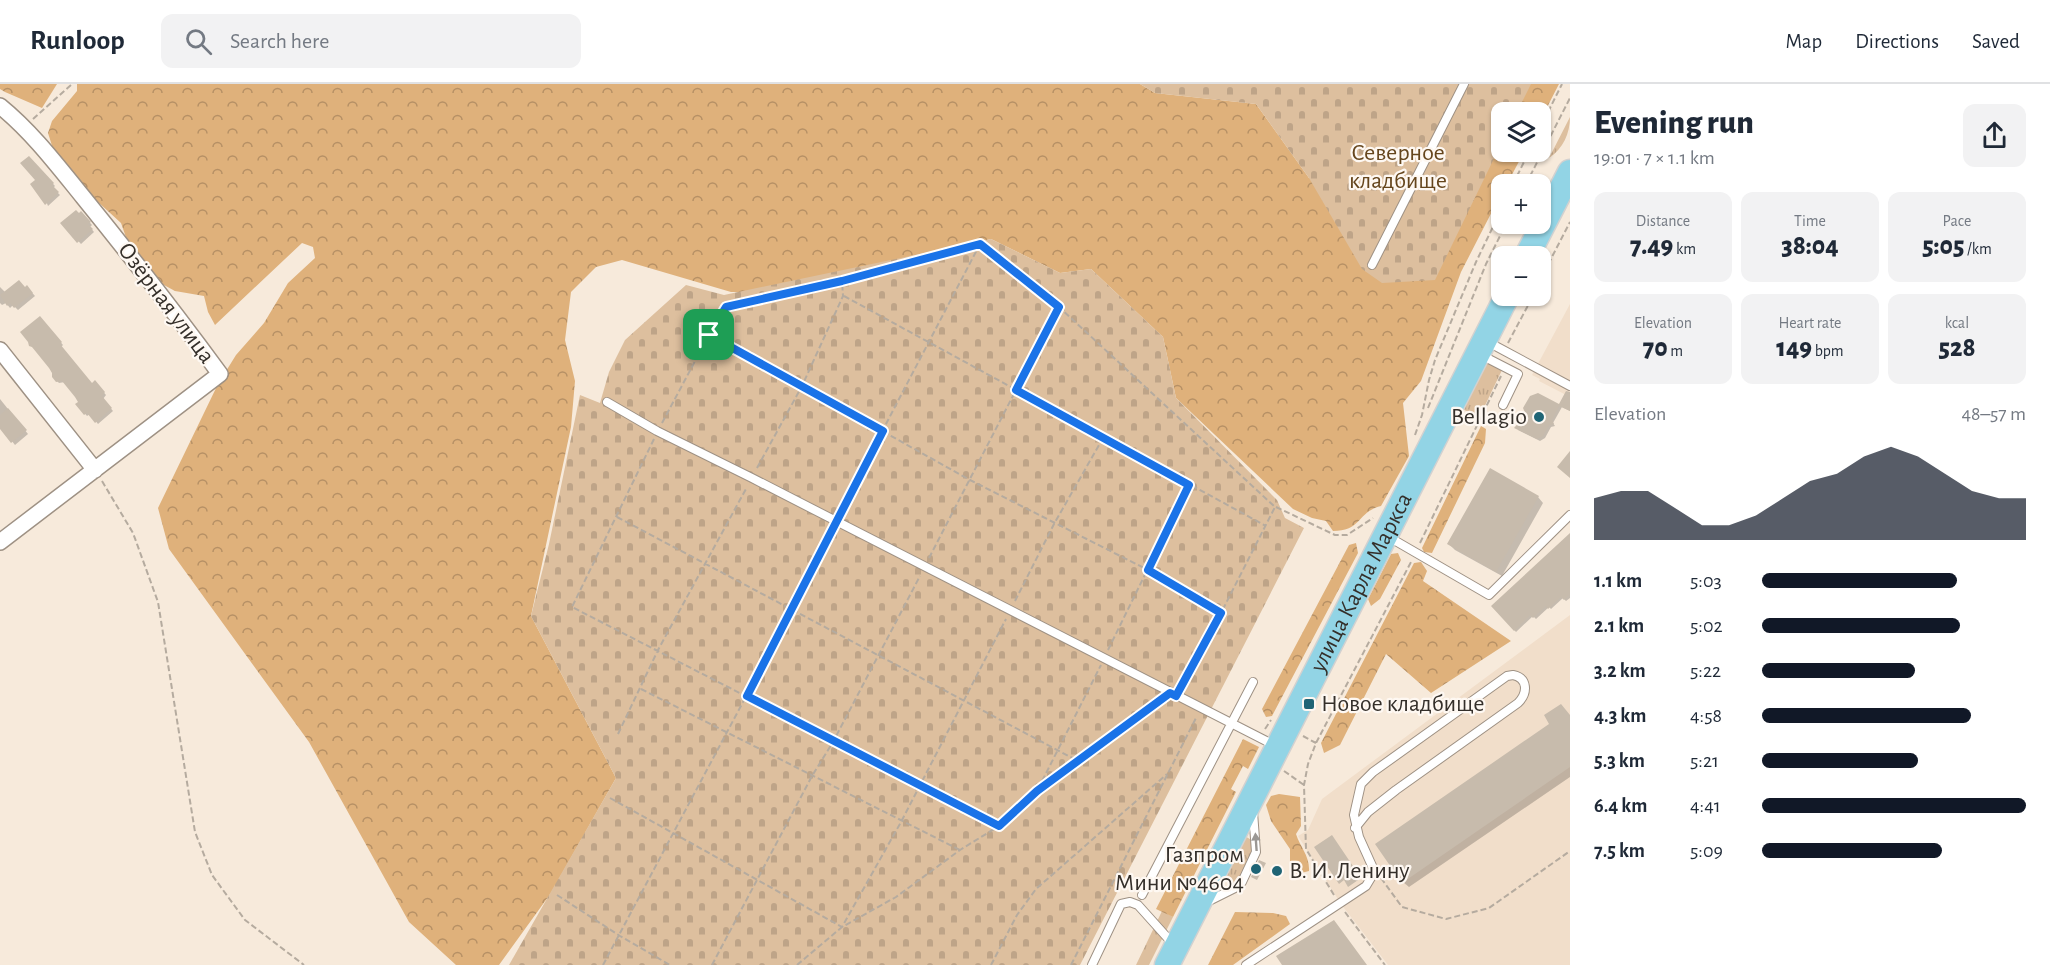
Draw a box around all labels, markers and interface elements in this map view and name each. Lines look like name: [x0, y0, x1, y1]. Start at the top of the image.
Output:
search box: [161, 14, 581, 68]
icon: search: [182, 25, 215, 58]
text: Runloop: [30, 27, 125, 55]
text: Search here: [230, 30, 329, 52]
text: Map: [1786, 31, 1822, 52]
text: Directions: [1855, 31, 1939, 52]
text: Saved: [1972, 31, 2020, 52]
map controls: [1491, 102, 1551, 306]
button: layers: [1491, 102, 1551, 162]
button: share: [1963, 104, 2026, 167]
text: Evening run: [1594, 107, 1754, 140]
park label: Северное кладбище: [1349, 141, 1447, 193]
text: 19:01 · 7 × 1.1 km: [1594, 148, 1715, 168]
button: +: [1491, 174, 1551, 234]
text: Distance: [1636, 213, 1690, 229]
text: Time: [1794, 213, 1826, 229]
text: Pace: [1943, 213, 1971, 229]
text: 7.49: [1630, 233, 1673, 259]
text: 38:04: [1781, 233, 1839, 259]
text: 5:05: [1922, 233, 1964, 259]
street label: Озёрная улица: [113, 238, 219, 368]
text: km: [1673, 241, 1696, 257]
text: /km: [1964, 241, 1992, 257]
button: −: [1491, 246, 1551, 306]
pin: [683, 309, 734, 360]
text: Elevation: [1634, 315, 1692, 331]
text: Heart rate: [1779, 315, 1841, 331]
text: kcal: [1945, 315, 1969, 331]
icon: arrive: [692, 318, 725, 351]
text: 70: [1643, 335, 1668, 361]
text: 149: [1776, 335, 1812, 361]
text: 528: [1939, 335, 1975, 361]
text: m: [1668, 343, 1683, 359]
text: bpm: [1812, 343, 1844, 359]
text: Elevation: [1594, 404, 1666, 424]
text: 48–57 m: [1961, 404, 2026, 424]
place label: Bellagio: [1451, 405, 1527, 429]
marker: Bellagio: [1532, 410, 1546, 424]
street label: улица Карла Маркса: [1305, 489, 1417, 677]
text: 1.1 km: [1594, 571, 1642, 591]
text: 5:03: [1690, 571, 1722, 591]
text: 2.1 km: [1594, 616, 1644, 636]
text: 5:02: [1690, 616, 1723, 636]
text: 3.2 km: [1594, 661, 1646, 681]
text: 5:22: [1690, 661, 1721, 681]
place label: Новое кладбище: [1321, 692, 1485, 716]
marker: Новое кладбище: [1302, 697, 1316, 711]
text: 4.3 km: [1594, 706, 1646, 726]
text: 4:58: [1690, 706, 1722, 726]
text: 5.3 km: [1594, 751, 1645, 771]
text: 5:21: [1690, 751, 1719, 771]
text: 6.4 km: [1594, 796, 1647, 816]
text: 4:41: [1690, 796, 1721, 816]
one-way arrow: [1251, 832, 1260, 851]
text: 7.5 km: [1594, 841, 1645, 861]
text: 5:09: [1690, 841, 1723, 861]
place label: Газпром Мини №4604: [1115, 843, 1244, 895]
place label: В. И. Ленину: [1289, 859, 1410, 883]
marker: Газпром Мини №4604: [1249, 862, 1263, 876]
marker: В. И. Ленину: [1270, 864, 1284, 878]

